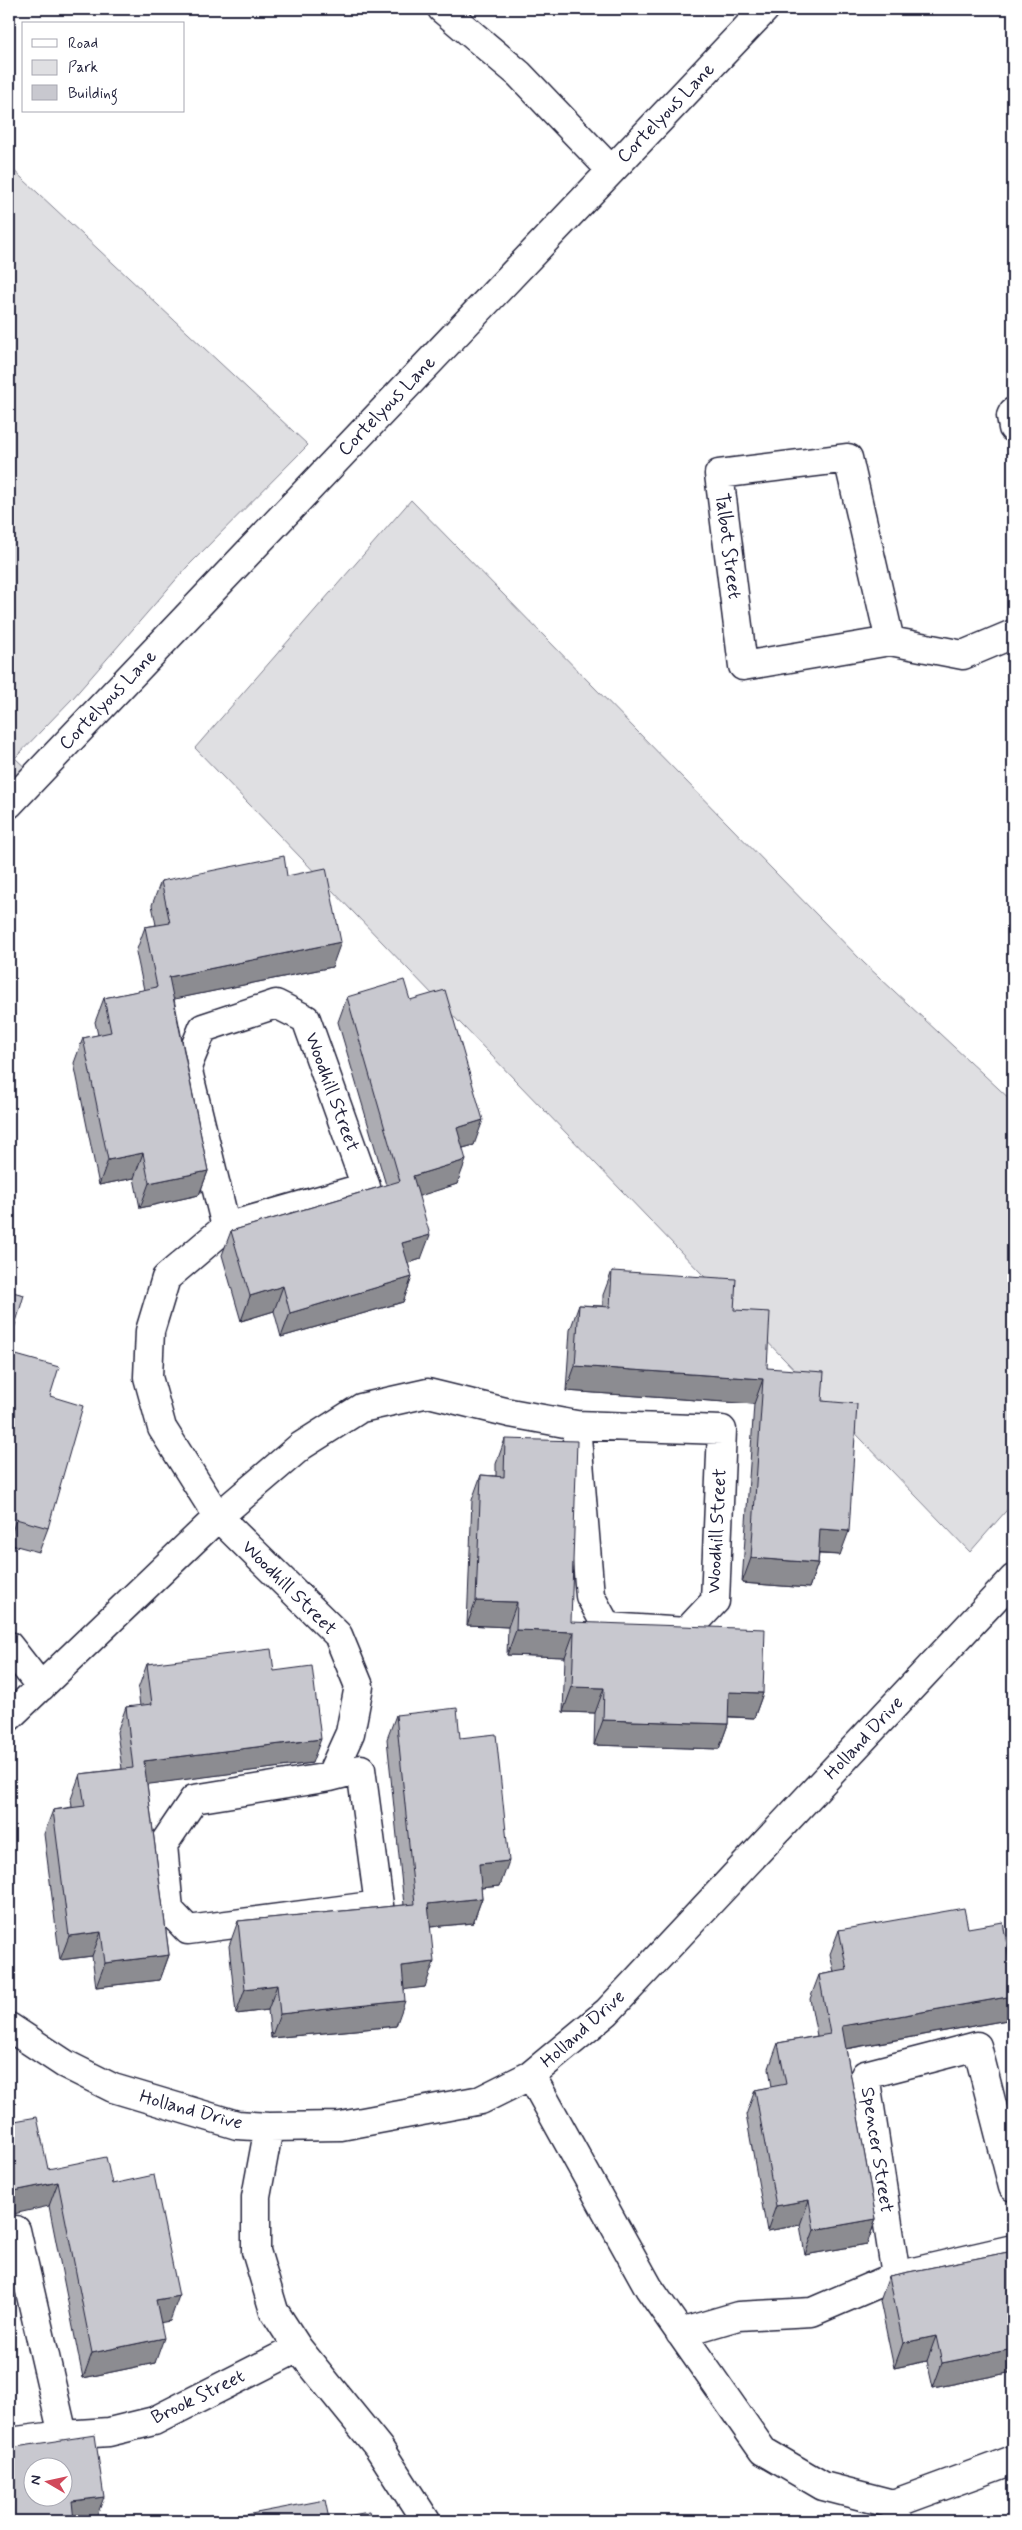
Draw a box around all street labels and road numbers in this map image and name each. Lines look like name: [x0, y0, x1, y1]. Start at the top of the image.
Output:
street label: Cortelyous Lane: [612, 57, 720, 169]
street label: Cortelyous Lane: [333, 350, 441, 462]
street label: Talbot Street: [709, 491, 747, 601]
street label: Cortelyous Lane: [54, 644, 162, 756]
street label: Woodhill Street: [299, 1029, 365, 1155]
street label: Woodhill Street: [701, 1468, 733, 1594]
street label: Woodhill Street: [236, 1535, 342, 1641]
street label: Holland Drive: [819, 1691, 909, 1785]
street label: Holland Drive: [535, 1984, 631, 2074]
street label: Holland Drive: [137, 2084, 245, 2136]
street label: Spencer Street: [855, 2085, 899, 2215]
street label: Brook Street: [147, 2364, 249, 2430]

